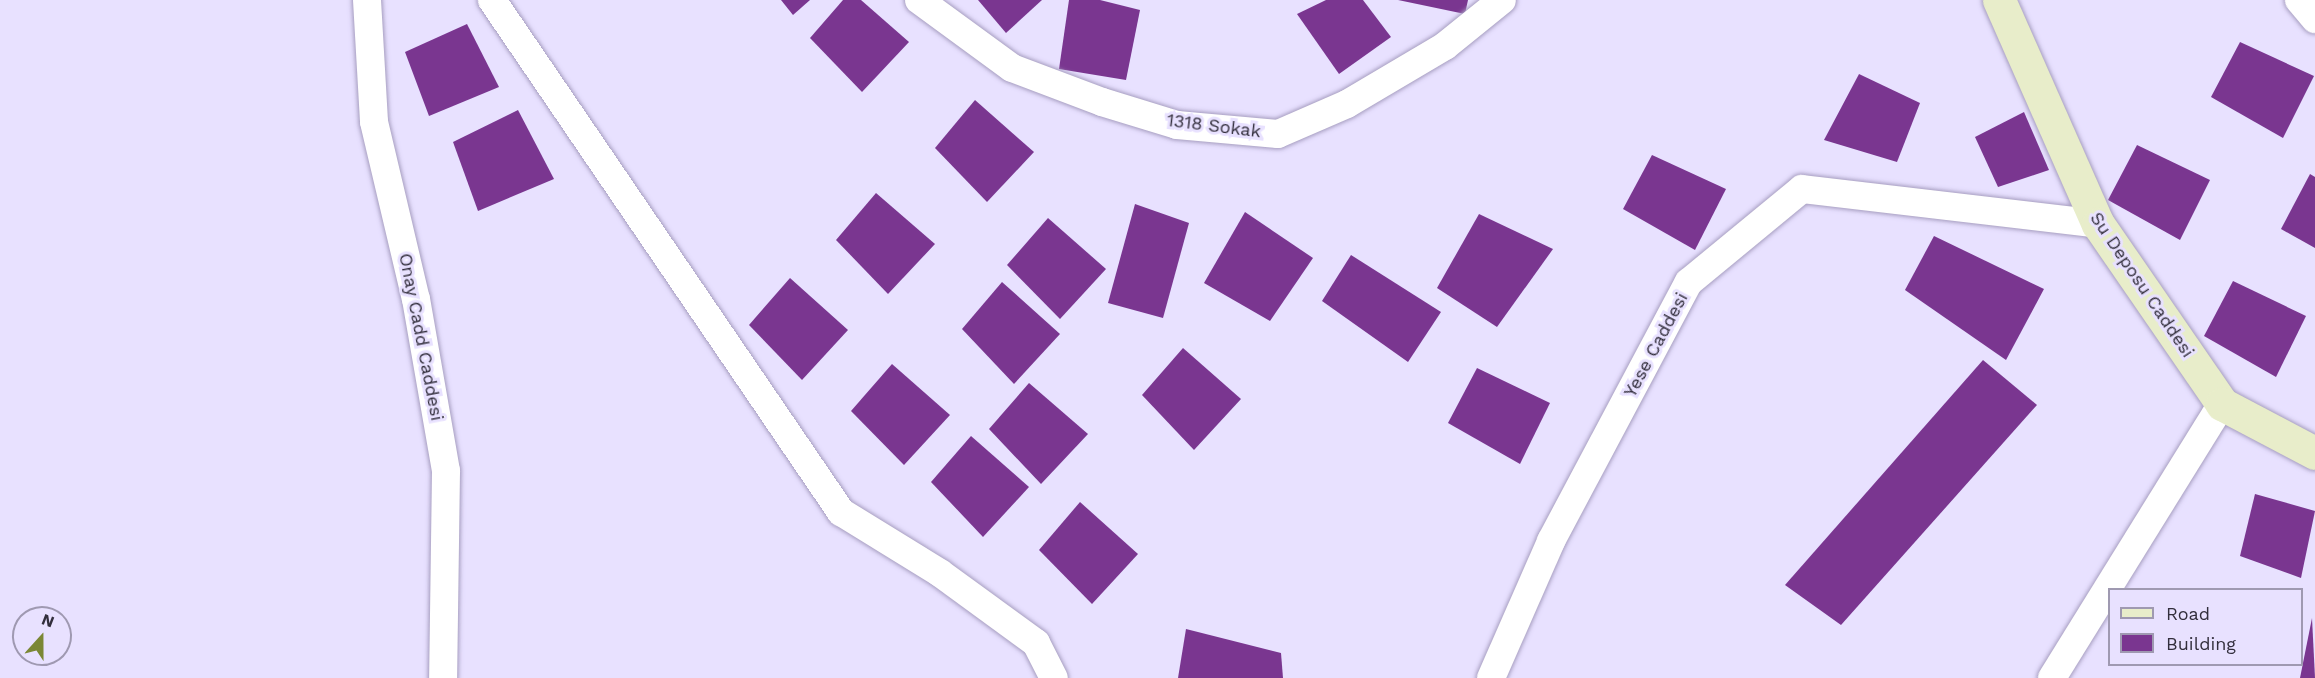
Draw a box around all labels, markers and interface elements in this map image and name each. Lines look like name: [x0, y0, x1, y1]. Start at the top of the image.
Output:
street label: 1318 Sokak: [1166, 110, 1262, 142]
street label: Su Deposu Caddesi: [2085, 208, 2199, 362]
street label: Onay Cadd Caddesi: [394, 251, 448, 423]
street label: Yese Caddesi: [1619, 289, 1693, 401]
legend: [2108, 588, 2303, 666]
text: Road: [2166, 603, 2210, 624]
north arrow: [12, 606, 72, 666]
text: N: [39, 610, 57, 632]
text: Building: [2166, 633, 2236, 654]

